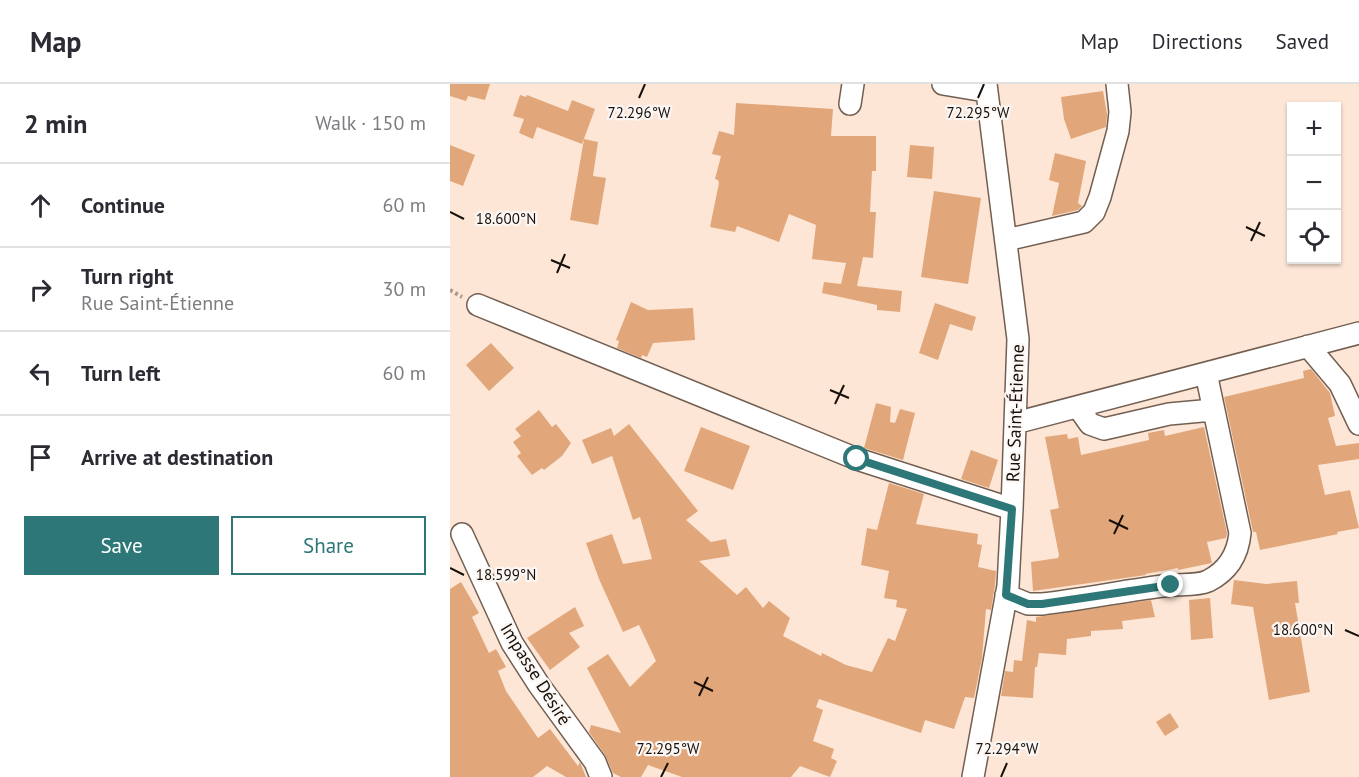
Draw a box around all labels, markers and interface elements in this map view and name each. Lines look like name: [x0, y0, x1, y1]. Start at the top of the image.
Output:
text: Map: [30, 23, 81, 60]
text: Map: [1080, 28, 1119, 55]
text: Directions: [1152, 28, 1243, 55]
text: Saved: [1276, 28, 1329, 55]
map controls: [1287, 102, 1341, 264]
button: +: [1287, 102, 1341, 156]
text: 72.296°W: [608, 103, 671, 122]
text: 72.295°W: [947, 103, 1010, 122]
text: 2 min: [24, 107, 87, 140]
text: Walk · 150 m: [315, 110, 426, 136]
button: −: [1287, 156, 1341, 210]
icon: ahead: [24, 189, 57, 222]
text: Continue: [81, 191, 165, 219]
text: 60 m: [383, 192, 426, 218]
text: 18.600°N: [476, 209, 536, 228]
button: locate: [1287, 210, 1341, 264]
text: Turn right: [81, 262, 173, 290]
icon: right: [24, 273, 57, 306]
text: 30 m: [383, 276, 426, 302]
text: Rue Saint-Étienne: [81, 290, 234, 316]
street label: Rue Saint-Étienne: [1001, 344, 1029, 482]
icon: left: [24, 357, 57, 390]
text: Turn left: [81, 359, 161, 387]
text: 60 m: [383, 360, 426, 386]
icon: arrive: [24, 441, 57, 474]
text: Arrive at destination: [81, 443, 273, 471]
route start: [843, 445, 869, 471]
button: Save: [24, 516, 219, 575]
button: Share: [231, 516, 426, 575]
text: 18.599°N: [476, 565, 536, 584]
route end: [1157, 571, 1183, 597]
street label: Impasse Désiré: [495, 619, 577, 729]
text: 18.600°N: [1273, 620, 1333, 639]
text: 72.295°W: [637, 739, 700, 758]
text: 72.294°W: [976, 739, 1039, 758]

